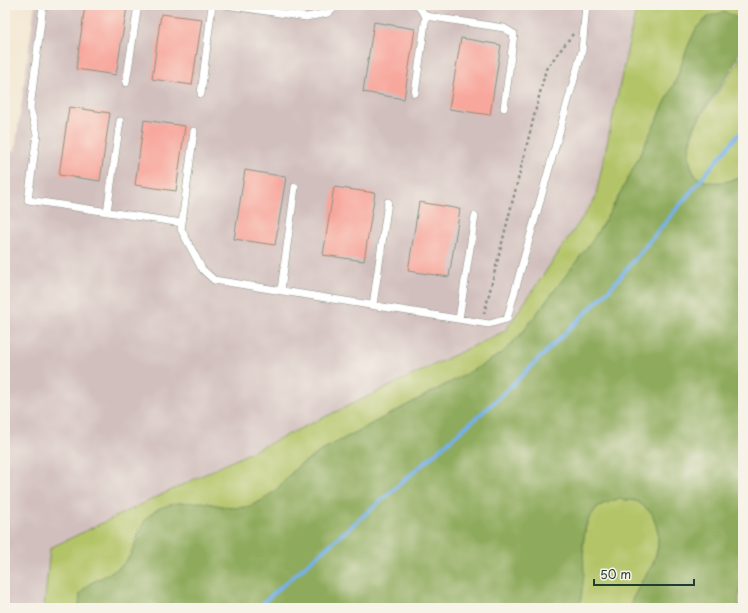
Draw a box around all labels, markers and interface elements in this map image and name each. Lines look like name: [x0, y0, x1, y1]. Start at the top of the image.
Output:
scale bar: [594, 561, 694, 587]
text: 50 m: [600, 565, 631, 583]

